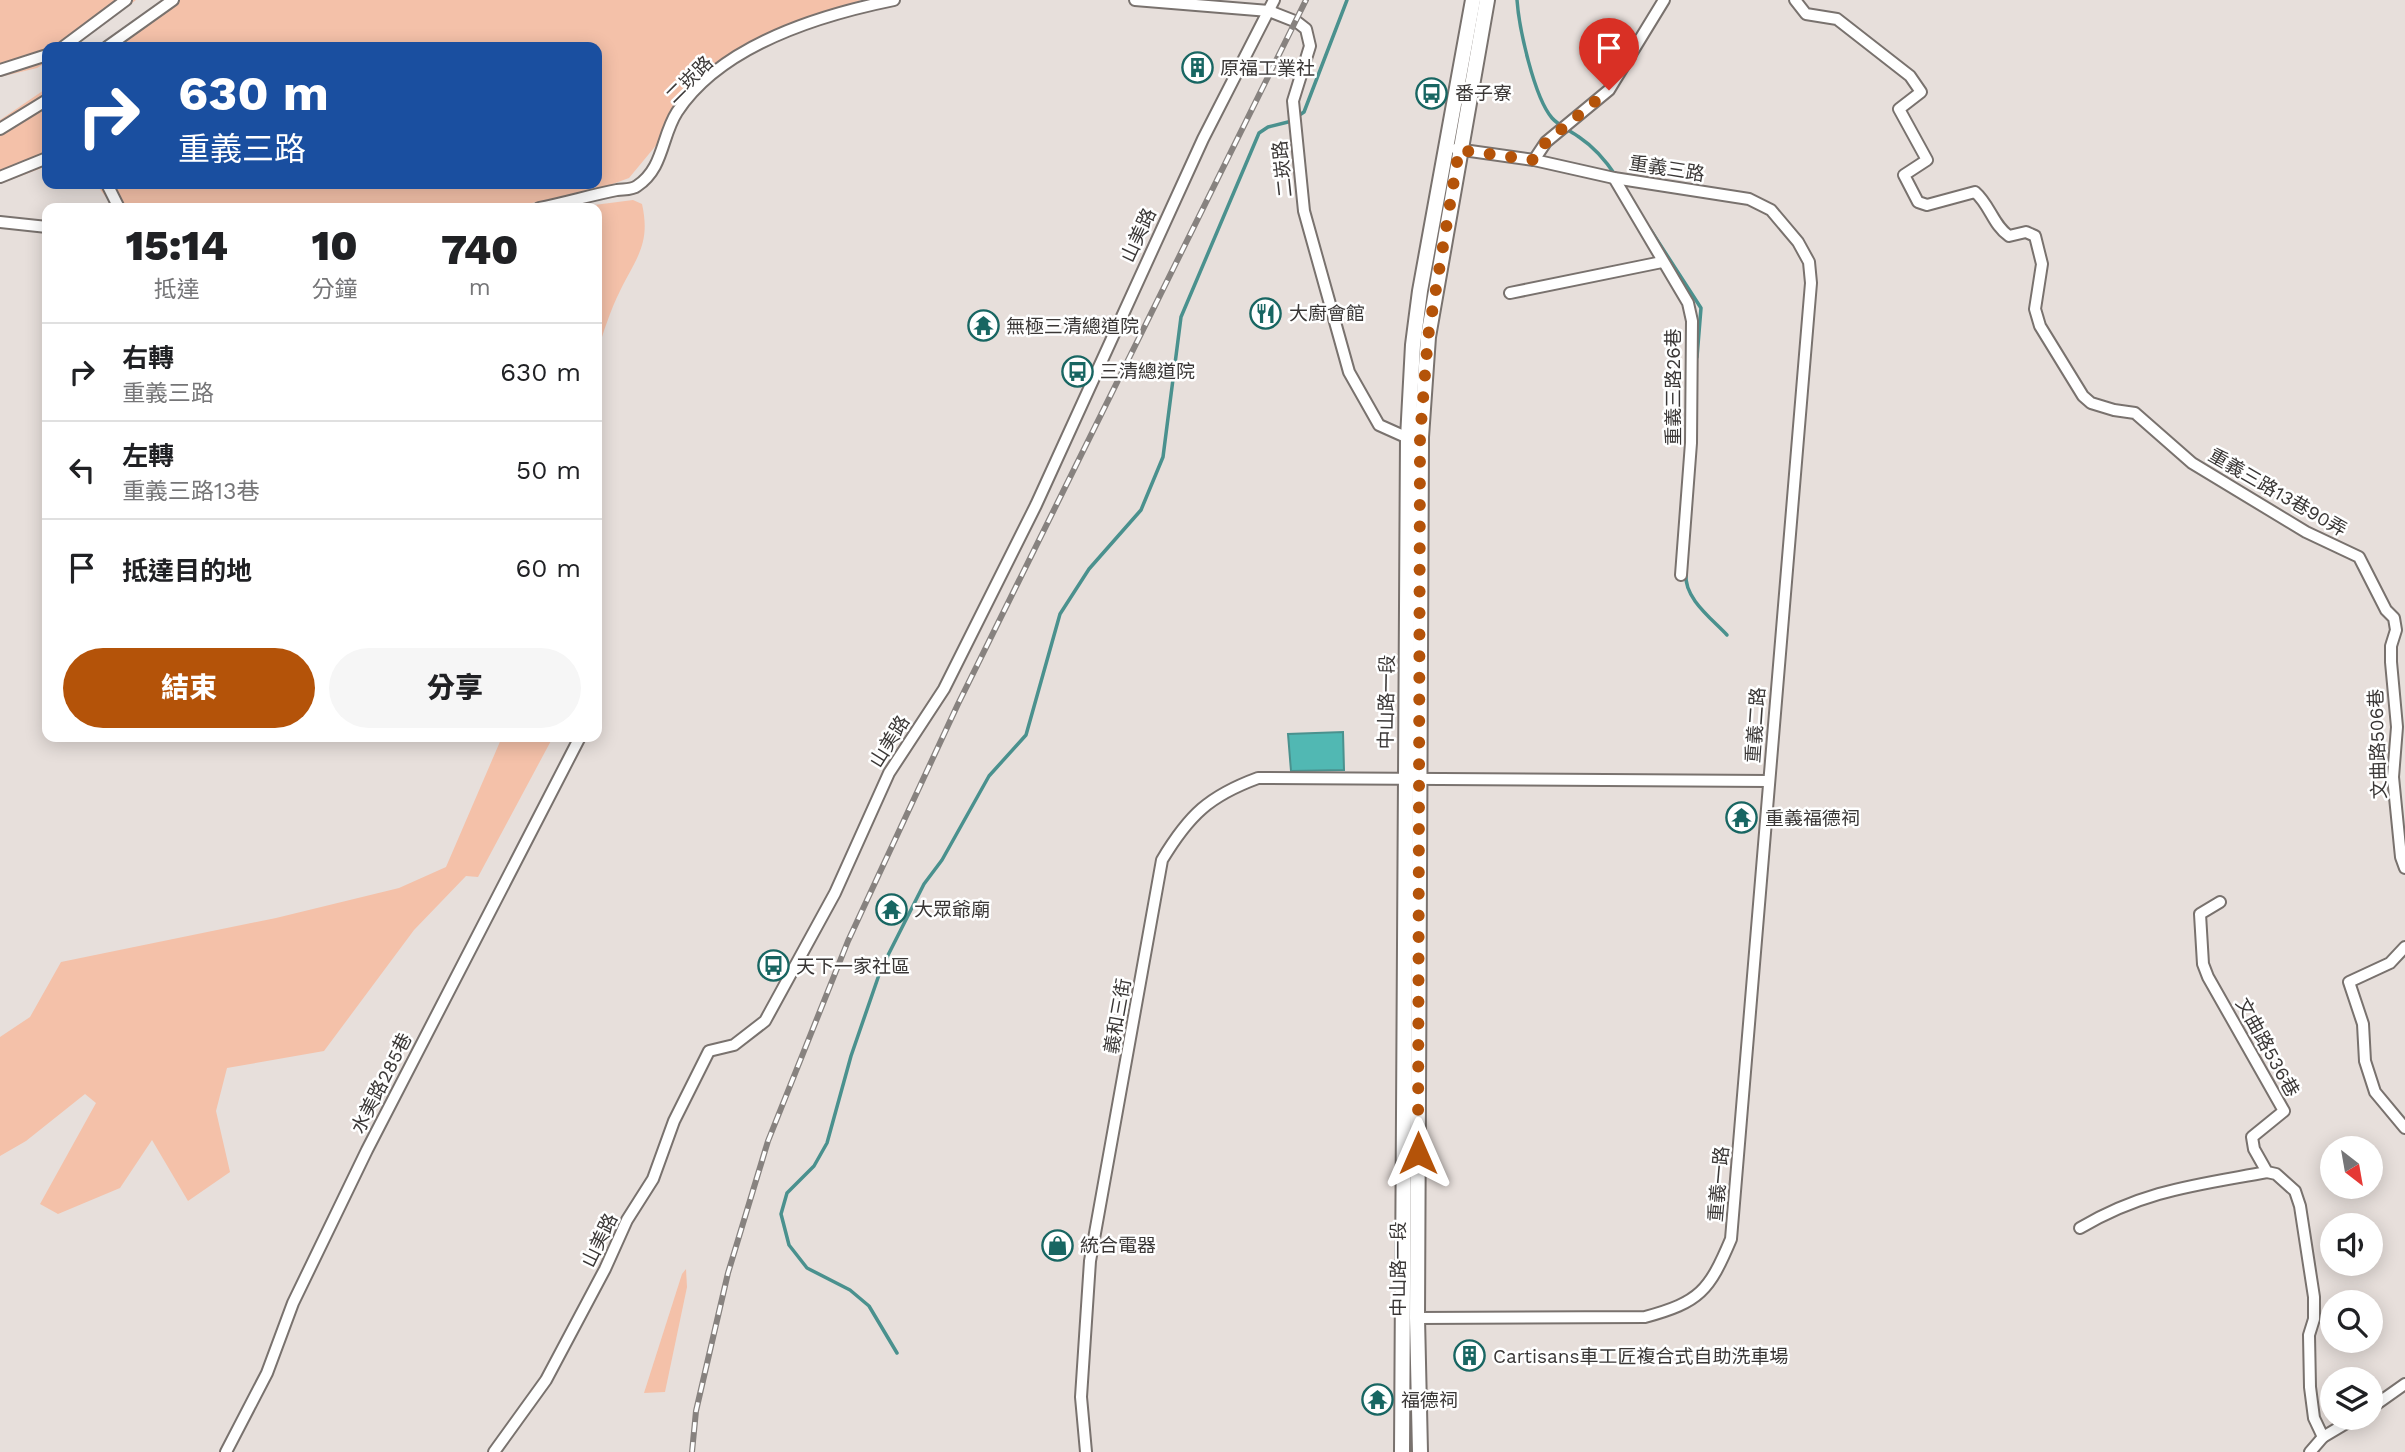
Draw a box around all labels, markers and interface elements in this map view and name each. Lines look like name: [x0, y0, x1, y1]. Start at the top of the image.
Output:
pin: [1579, 18, 1639, 90]
icon: arrive: [1590, 29, 1628, 67]
street label: 二崁路: [661, 51, 718, 108]
building icon: 原福工業社: [1180, 51, 1214, 85]
place label: 原福工業社: [1220, 57, 1315, 80]
text: 630 m: [178, 64, 329, 122]
icon: right: [63, 70, 154, 161]
bus stop icon: 番子寮: [1415, 76, 1449, 110]
place label: 番子寮: [1455, 82, 1512, 105]
text: 重義三路: [178, 130, 306, 168]
street label: 二崁路: [1268, 139, 1297, 199]
street label: 重義三路: [1628, 151, 1706, 186]
street label: 山美路: [1116, 205, 1161, 266]
text: 15:14: [126, 221, 228, 270]
text: 10: [311, 221, 358, 270]
text: 740: [441, 225, 518, 274]
text: m: [469, 274, 491, 301]
text: 抵達: [154, 276, 200, 303]
text: 分鐘: [311, 276, 357, 303]
restaurant icon: 大廚會館: [1249, 296, 1283, 330]
place label: 大廚會館: [1289, 302, 1365, 325]
temple icon: 無極三清總道院: [966, 309, 1000, 343]
place label: 無極三清總道院: [1006, 315, 1139, 338]
street label: 重義三路26巷: [1662, 328, 1685, 446]
text: 右轉: [122, 343, 174, 373]
icon: right: [63, 353, 101, 391]
bus stop icon: 三清總道院: [1060, 354, 1094, 388]
text: 630 m: [500, 357, 581, 387]
place label: 三清總道院: [1100, 360, 1195, 383]
text: 重義三路: [122, 380, 214, 407]
text: 左轉: [122, 441, 174, 471]
street label: 重義三路13巷90弄: [2204, 443, 2351, 541]
icon: left: [63, 451, 101, 489]
text: 50 m: [516, 455, 581, 485]
text: 重義三路13巷: [122, 478, 259, 505]
icon: arrive: [63, 549, 101, 587]
text: 60 m: [515, 553, 581, 583]
text: 抵達目的地: [122, 556, 252, 586]
button: 結束: [63, 648, 315, 728]
button: 分享: [329, 648, 581, 728]
street label: 中山路一段: [1374, 654, 1399, 750]
street label: 重義二路: [1741, 686, 1770, 764]
street label: 文曲路506巷: [2364, 688, 2391, 800]
street label: 山美路: [865, 711, 914, 772]
temple icon: 重義福德祠: [1725, 801, 1759, 835]
place label: 重義福德祠: [1765, 807, 1860, 830]
temple icon: 大眾爺廟: [874, 892, 908, 926]
place label: 大眾爺廟: [914, 898, 990, 921]
bus stop icon: 天下一家社區: [756, 949, 790, 983]
place label: 天下一家社區: [796, 955, 910, 978]
street label: 義和三街: [1100, 977, 1135, 1056]
street label: 文曲路536巷: [2231, 994, 2304, 1101]
street label: 水美路285巷: [346, 1029, 417, 1137]
position arrow: [1381, 1116, 1455, 1190]
north arrow: [2320, 1136, 2384, 1199]
map controls: [2320, 1136, 2383, 1430]
street label: 重義一路: [1704, 1145, 1733, 1223]
street label: 山美路: [577, 1210, 622, 1271]
button: sound: [2320, 1213, 2383, 1276]
street label: 中山路一段: [1387, 1221, 1410, 1317]
shop icon: 統合電器: [1040, 1228, 1074, 1262]
place label: 統合電器: [1080, 1234, 1156, 1257]
button: search: [2320, 1290, 2383, 1353]
building icon: Cartisans車工匠複合式自助洗車場: [1453, 1339, 1487, 1373]
place label: Cartisans車工匠複合式自助洗車場: [1493, 1345, 1789, 1368]
button: layers: [2320, 1367, 2383, 1430]
temple icon: 福德祠: [1361, 1383, 1395, 1417]
place label: 福德祠: [1401, 1389, 1458, 1412]

